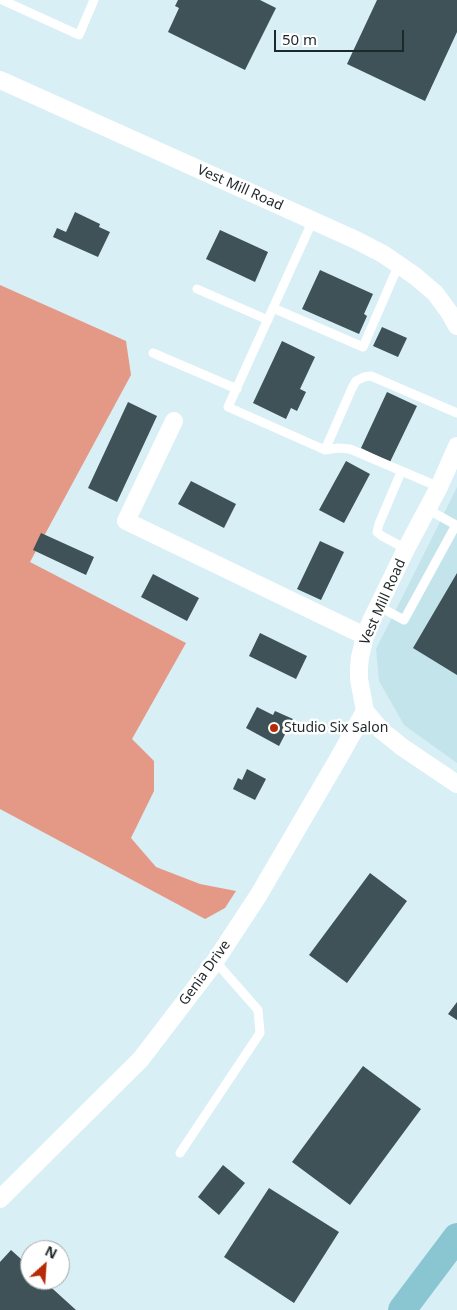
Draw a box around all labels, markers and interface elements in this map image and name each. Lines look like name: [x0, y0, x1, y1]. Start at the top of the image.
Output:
scale bar: [277, 20, 407, 52]
text: 50 m: [282, 29, 317, 49]
street label: Vest Mill Road: [194, 162, 286, 214]
street label: Vest Mill Road: [357, 556, 409, 648]
place label: Studio Six Salon: [284, 720, 388, 736]
marker: Studio Six Salon: [268, 722, 280, 734]
street label: Genia Drive: [176, 937, 234, 1009]
north arrow: [20, 1240, 70, 1290]
text: N: [42, 1241, 61, 1263]

